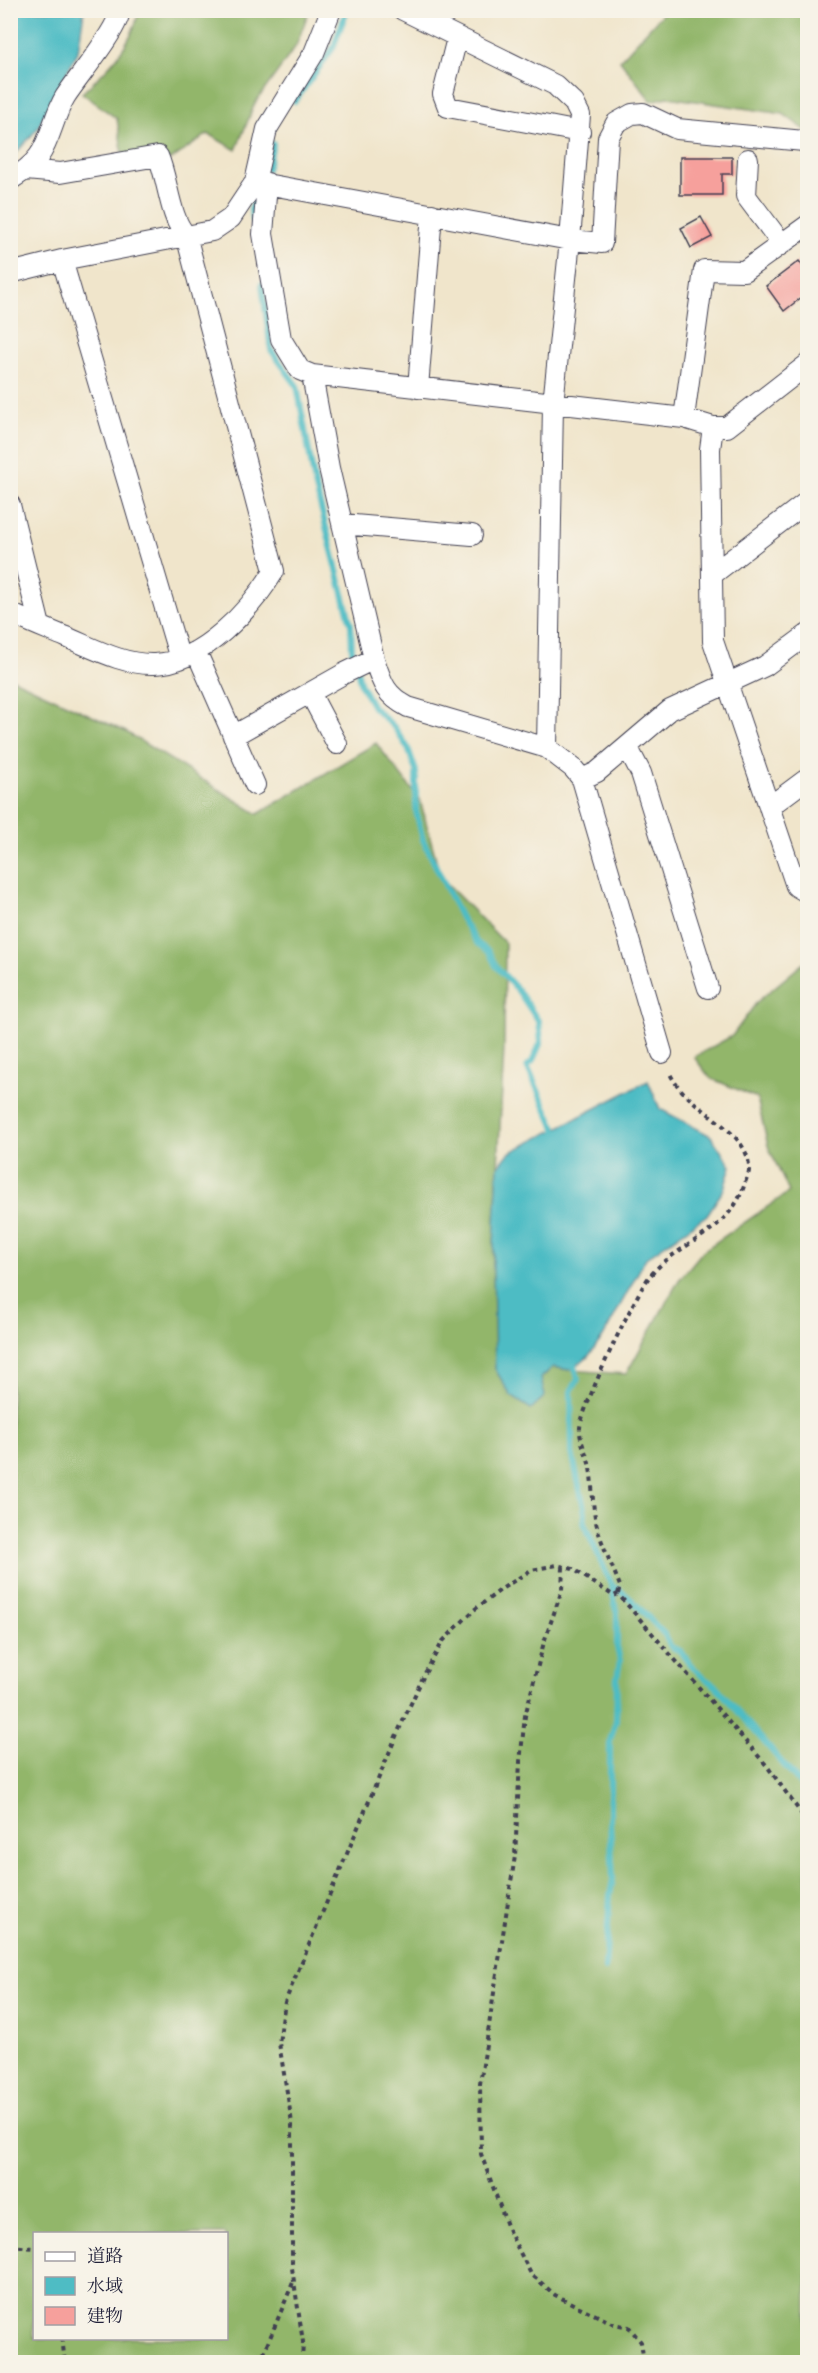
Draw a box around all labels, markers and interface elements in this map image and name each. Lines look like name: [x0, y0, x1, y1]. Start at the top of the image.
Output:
legend: [33, 2232, 228, 2340]
text: 道路: [87, 2245, 123, 2268]
text: 水域: [87, 2275, 123, 2298]
text: 建物: [87, 2305, 123, 2328]

